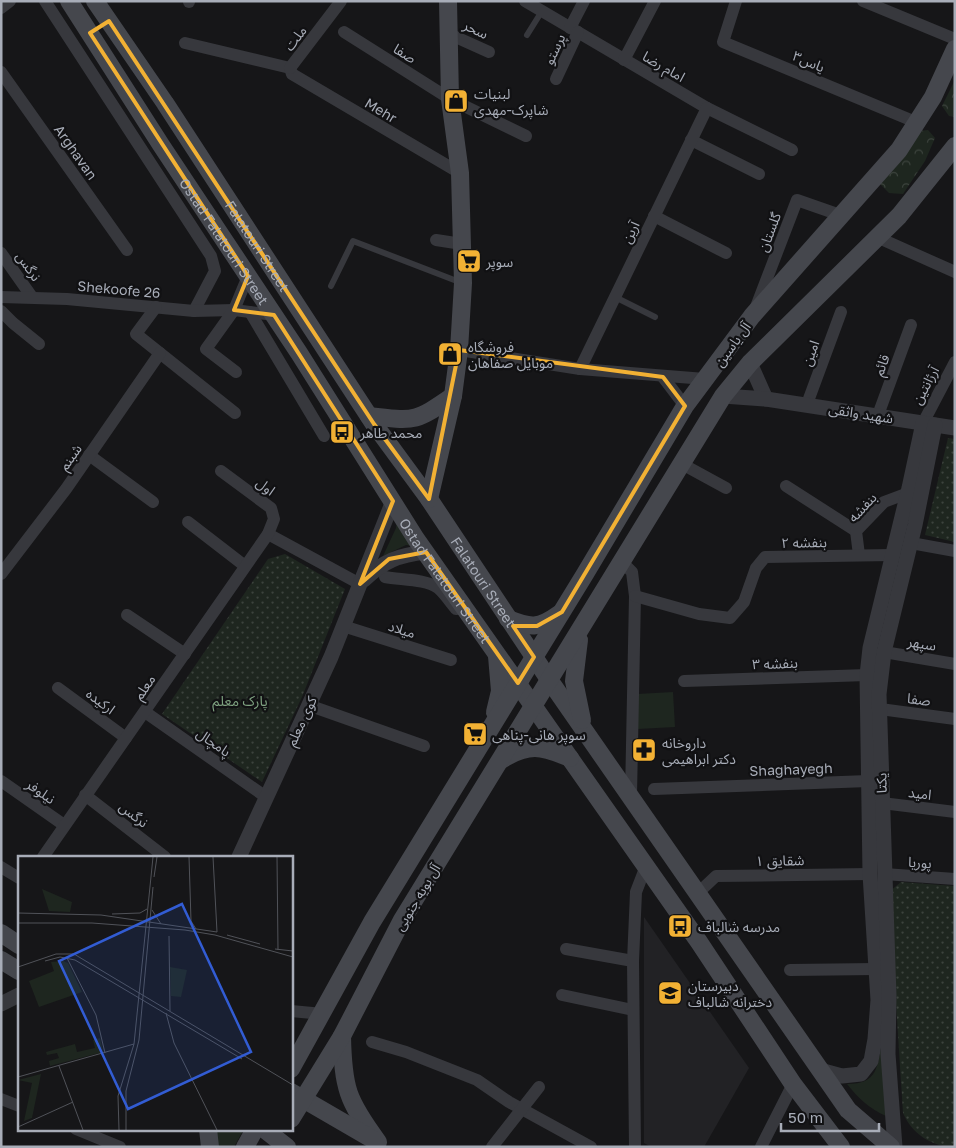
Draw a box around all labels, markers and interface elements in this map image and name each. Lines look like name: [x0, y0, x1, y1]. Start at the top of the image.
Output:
street label: سحر: [460, 15, 491, 43]
street label: ملت: [280, 22, 310, 54]
street label: پرستو: [540, 31, 570, 68]
street label: صفا: [390, 40, 420, 67]
street label: امام رضا: [638, 47, 688, 88]
street label: یاس۳: [790, 47, 828, 76]
place label: لبنیات شاپرک-مهدی: [474, 85, 548, 120]
shop icon: لبنیات شاپرک-مهدی: [443, 88, 469, 114]
street label: Mehr: [362, 94, 401, 126]
street label: Arghavan: [51, 121, 101, 183]
street label: Ostad Falatouri Street: [177, 175, 273, 307]
street label: Falatouri Street: [222, 196, 294, 294]
street label: گلستان: [754, 210, 785, 254]
street label: آرین: [617, 217, 644, 246]
street label: نرگس: [12, 248, 45, 285]
supermarket icon: سوپر: [456, 248, 482, 274]
place label: سوپر: [485, 253, 513, 272]
street label: Shekoofe 26: [77, 277, 161, 301]
street label: آل یاسین: [710, 318, 755, 370]
place label: فروشگاه موبایل صفاهان: [468, 338, 553, 372]
street label: امین: [798, 338, 823, 369]
shop icon: فروشگاه موبایل صفاهان: [437, 341, 463, 367]
street label: قائم: [869, 352, 896, 379]
street label: آرژانتین: [908, 362, 943, 408]
street label: شهید واثقی: [827, 399, 895, 427]
bus stop icon: محمد طاهر: [329, 419, 355, 445]
place label: محمد طاهر: [359, 424, 422, 442]
street label: شبنم: [55, 440, 88, 475]
street label: اول: [253, 473, 279, 499]
street label: بنفشه: [844, 489, 880, 525]
street label: Ostad Falatouri Street: [398, 514, 494, 646]
street label: بنفشه ۲: [781, 533, 827, 551]
street label: Falatouri Street: [447, 534, 519, 630]
street label: میلاد: [386, 617, 418, 641]
street label: سپهر: [905, 632, 938, 656]
street label: بنفشه ۳: [752, 654, 798, 672]
street label: معلم: [129, 671, 161, 705]
street label: ارکیده: [82, 685, 119, 718]
street label: صفا: [906, 689, 932, 709]
park label: پارک معلم: [212, 692, 268, 712]
street label: کوی معلم: [282, 693, 323, 750]
supermarket icon: سوپر هانی-پناهی: [462, 721, 488, 747]
street label: پامچال: [192, 724, 235, 762]
place label: سوپر هانی-پناهی: [492, 726, 586, 745]
place label: داروخانه دکتر ابراهیمی: [662, 734, 736, 768]
pharmacy icon: داروخانه دکتر ابراهیمی: [631, 737, 657, 763]
street label: Shaghayegh: [749, 759, 833, 779]
street label: یکتا: [872, 773, 890, 793]
street label: نیلوفر: [22, 774, 59, 808]
street label: امید: [907, 783, 933, 803]
street label: نرگس: [115, 797, 152, 832]
street label: شقایق ۱: [755, 851, 805, 871]
street label: پوریا: [907, 853, 932, 873]
inset map: [18, 856, 292, 1130]
street label: آل بویه جنوبی: [390, 860, 445, 934]
bus stop icon: مدرسه شالباف: [667, 913, 693, 939]
place label: مدرسه شالباف: [698, 918, 780, 936]
place label: دبیرستان دخترانه شالباف: [688, 977, 772, 1011]
school or university icon: دبیرستان دخترانه شالباف: [657, 980, 683, 1006]
scale bar: [781, 1100, 878, 1132]
text: 50 m: [788, 1108, 823, 1126]

